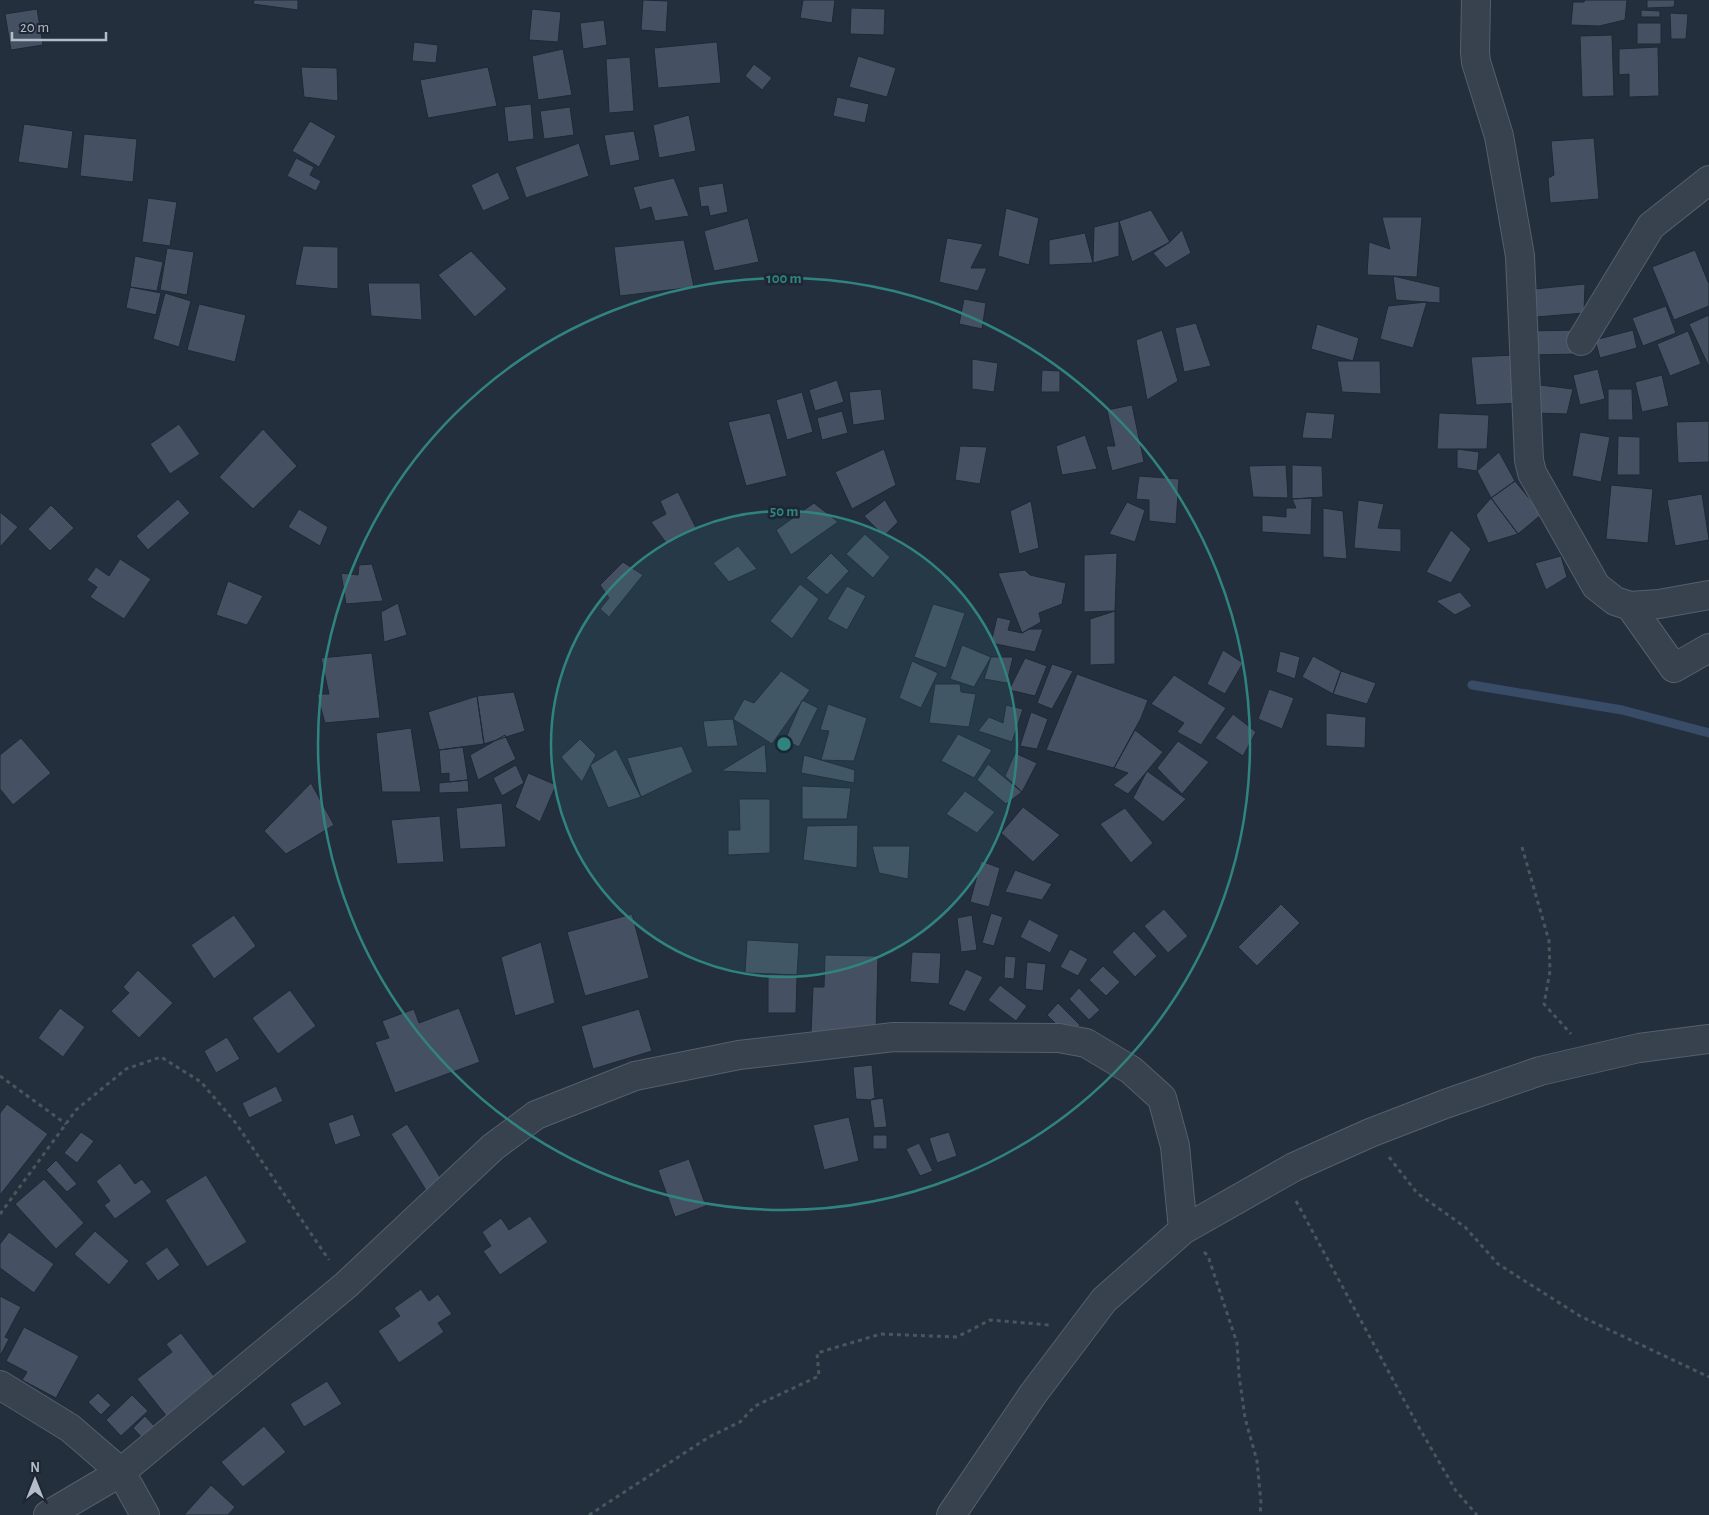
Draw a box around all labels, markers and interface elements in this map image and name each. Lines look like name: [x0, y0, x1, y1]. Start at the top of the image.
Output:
scale bar: [12, 10, 106, 42]
text: 20 m: [20, 20, 49, 35]
text: 100 m: [766, 271, 802, 286]
text: 50 m: [770, 504, 798, 519]
centre of rings: [775, 735, 793, 753]
north arrow: [10, 1455, 60, 1505]
text: N: [30, 1461, 40, 1475]

